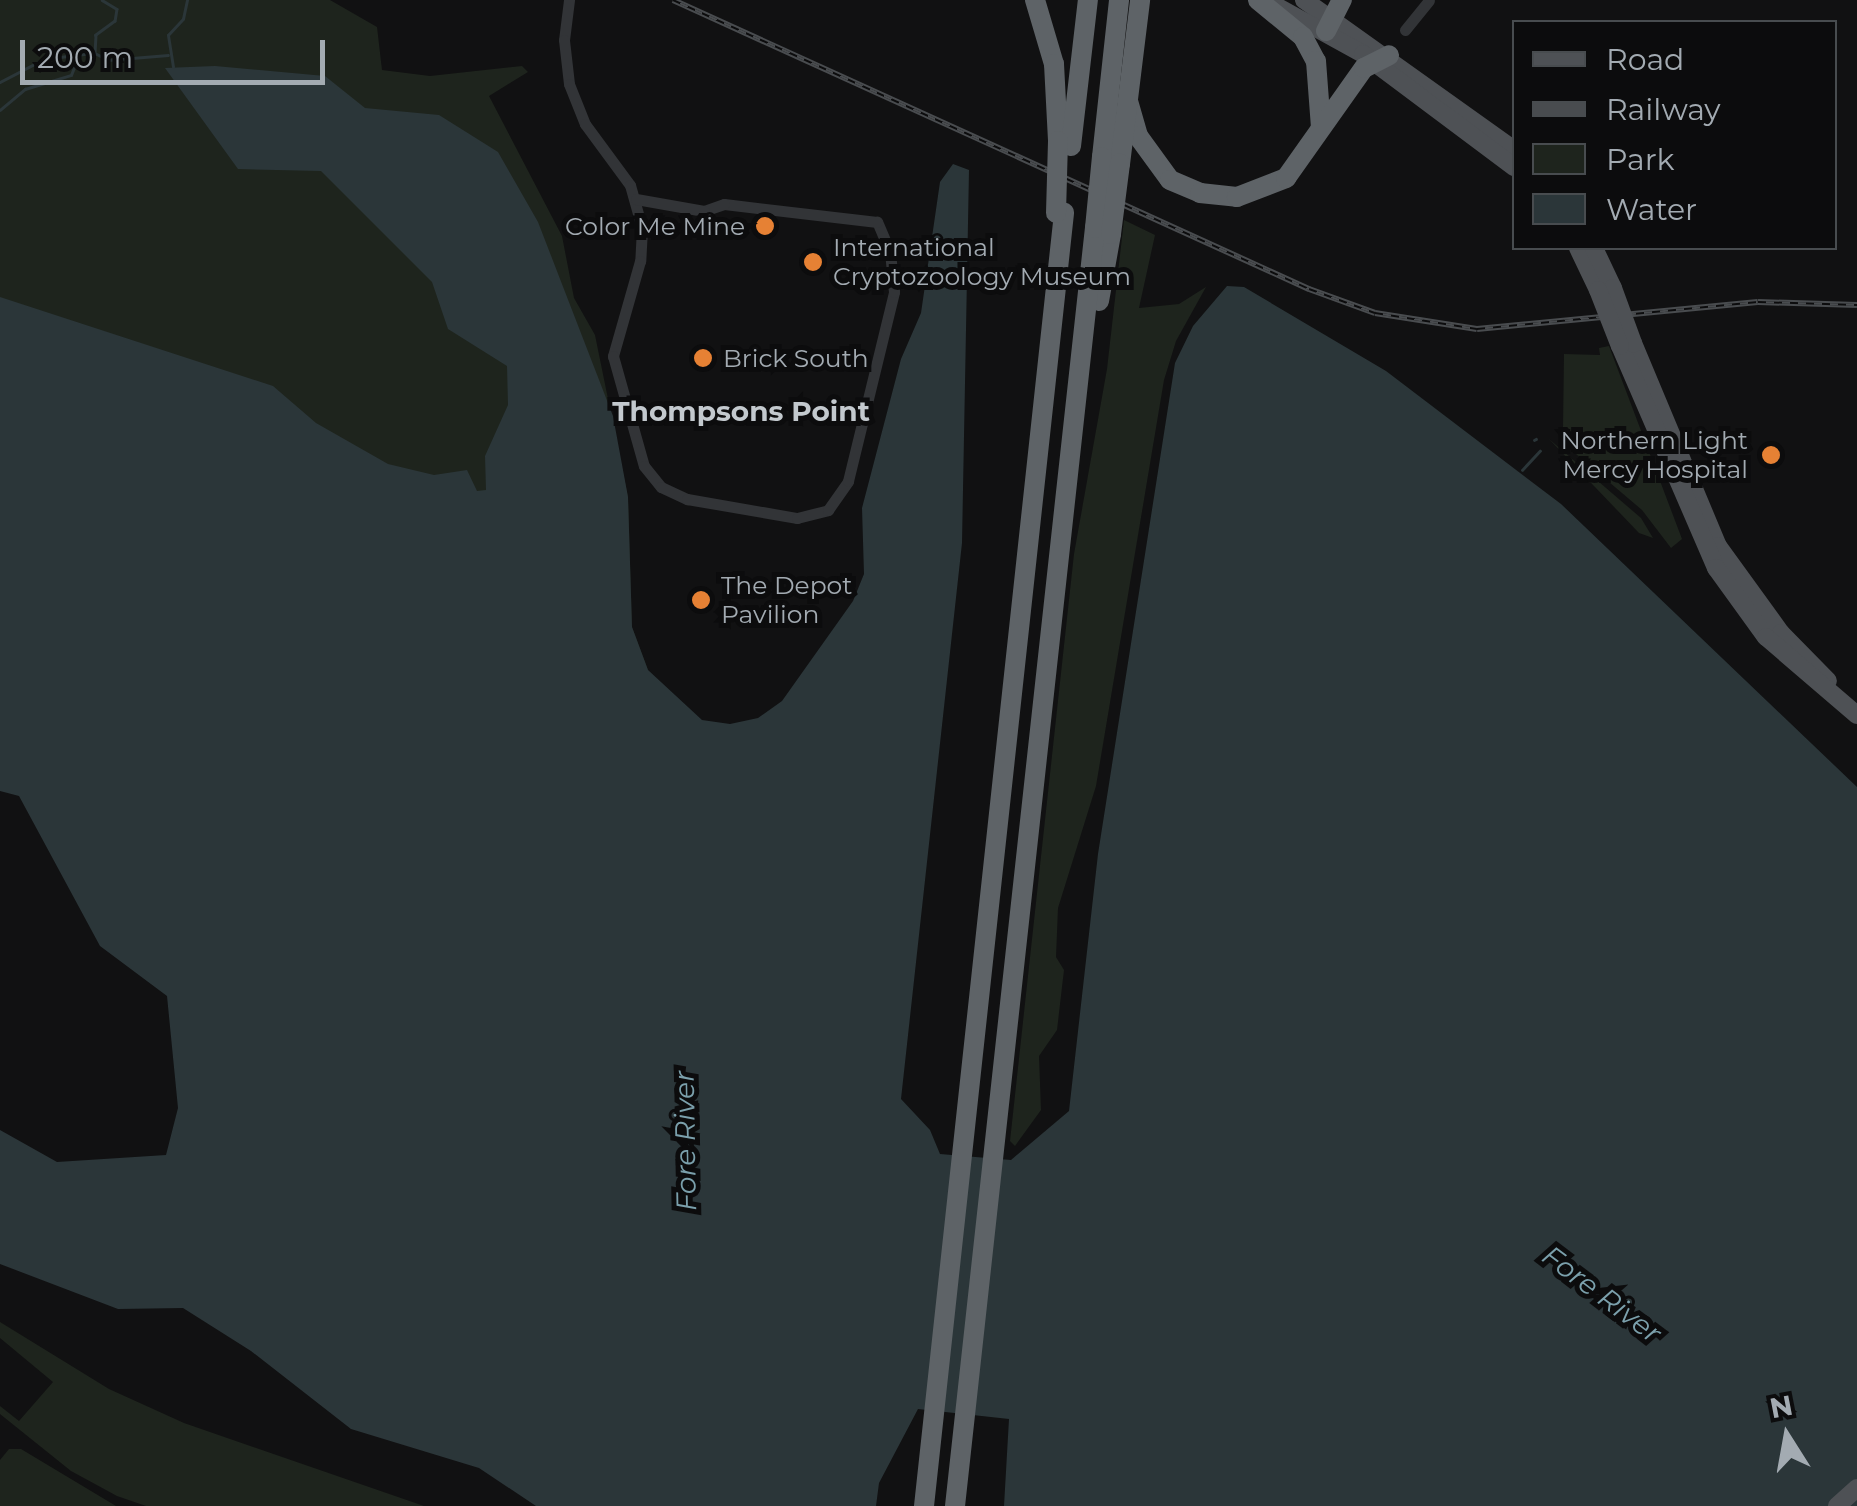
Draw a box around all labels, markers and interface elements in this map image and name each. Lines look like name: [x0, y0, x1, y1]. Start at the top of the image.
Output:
scale bar: [25, 20, 330, 82]
legend: [1512, 20, 1837, 250]
text: 200 m: [37, 39, 133, 76]
text: Road: [1606, 41, 1684, 78]
text: Railway: [1606, 91, 1721, 128]
text: Park: [1606, 141, 1675, 178]
text: Water: [1606, 191, 1697, 228]
place label: Color Me Mine: [565, 211, 745, 241]
marker: Color Me Mine: [754, 215, 776, 237]
place label: International Cryptozoology Museum: [833, 233, 1131, 292]
marker: International Cryptozoology Museum: [802, 251, 824, 273]
place label: Brick South: [723, 343, 869, 373]
marker: Brick South: [692, 347, 714, 369]
district label: Thompsons Point: [612, 394, 870, 428]
place label: Northern Light Mercy Hospital: [1561, 426, 1748, 485]
marker: Northern Light Mercy Hospital: [1758, 442, 1784, 468]
place label: The Depot Pavilion: [721, 571, 852, 630]
marker: The Depot Pavilion: [690, 589, 712, 611]
water label: Fore River: [667, 1070, 703, 1212]
water label: Fore River: [1536, 1238, 1668, 1350]
north arrow: [1737, 1386, 1837, 1486]
text: N: [1767, 1388, 1796, 1425]

